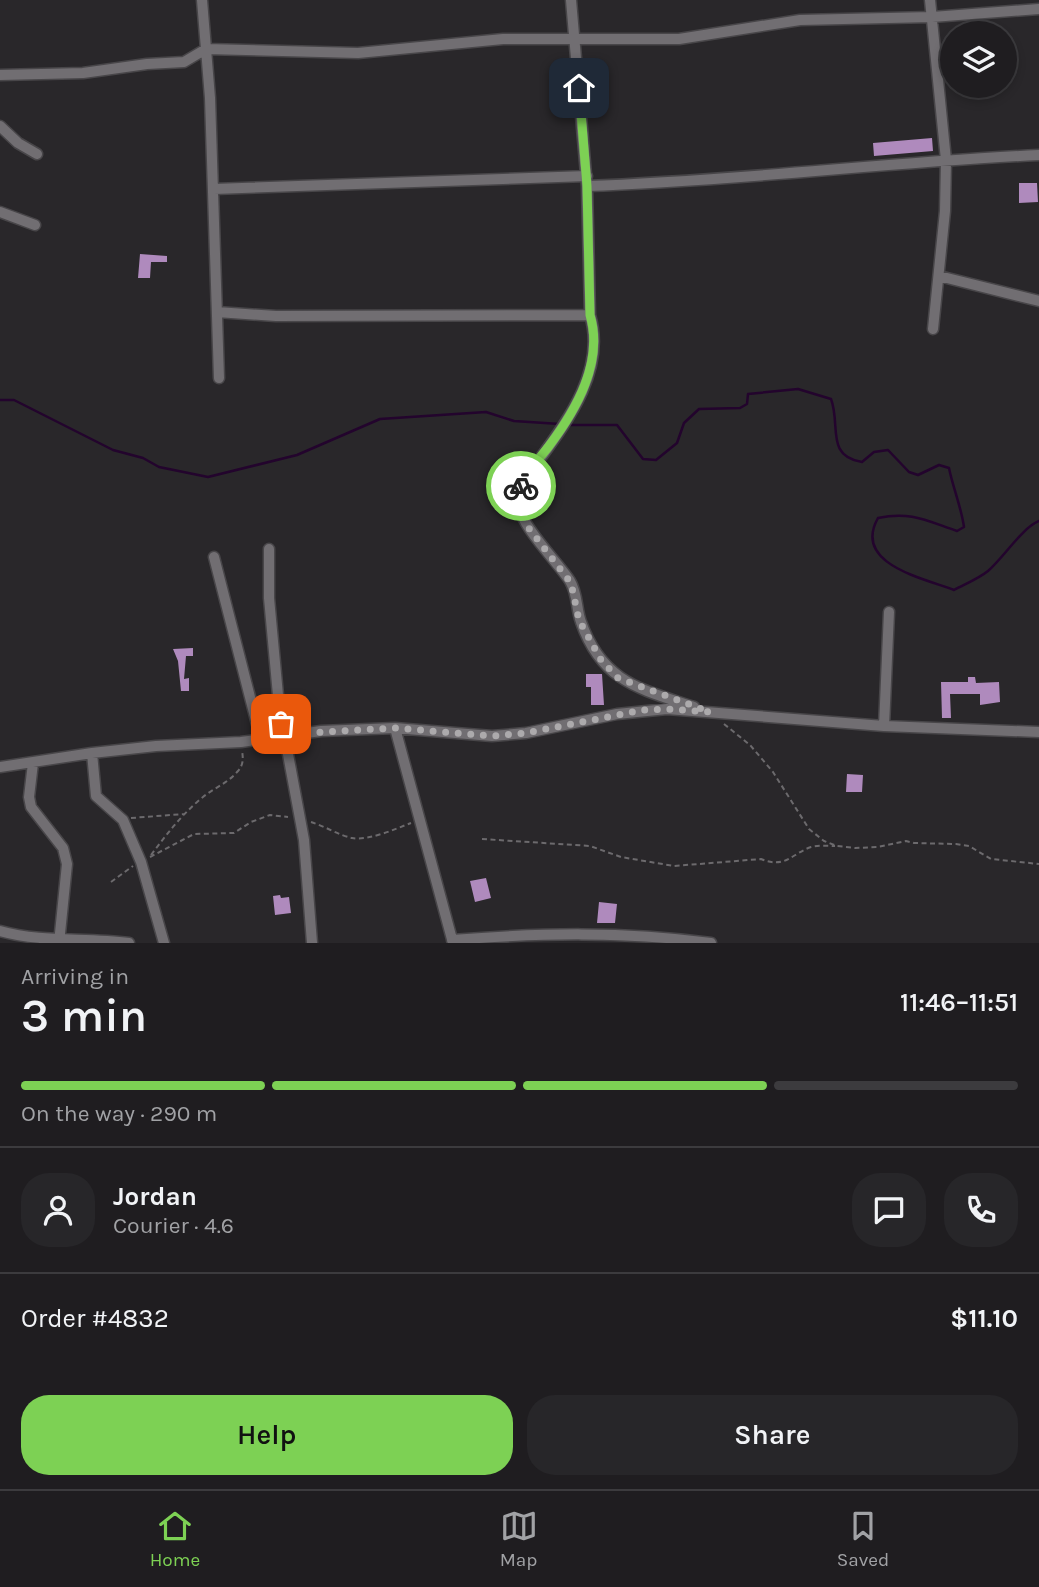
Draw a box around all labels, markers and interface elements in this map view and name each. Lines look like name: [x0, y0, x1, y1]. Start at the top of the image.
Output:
map controls: [940, 21, 1017, 98]
button: layers: [940, 21, 1017, 98]
pin: [549, 58, 609, 118]
icon: home: [560, 69, 598, 107]
courier: [486, 451, 556, 521]
icon: bike: [502, 467, 540, 505]
pin: [251, 694, 311, 754]
icon: bag: [262, 705, 300, 743]
text: Arriving in: [21, 963, 129, 990]
text: 11:46–11:51: [900, 987, 1018, 1018]
text: 3 min: [21, 989, 147, 1043]
text: On the way · 290 m: [21, 1100, 217, 1127]
button: person: [21, 1173, 95, 1247]
button: chat: [852, 1173, 926, 1247]
button: phone: [944, 1173, 1018, 1247]
text: Jordan: [113, 1181, 197, 1212]
text: Courier · 4.6: [113, 1212, 234, 1239]
text: Order #4832: [21, 1303, 169, 1334]
text: $11.10: [950, 1303, 1018, 1334]
button: Help: [21, 1395, 513, 1475]
button: Share: [527, 1395, 1018, 1475]
tab: Home: [150, 1507, 200, 1571]
tab: Map: [500, 1507, 538, 1571]
tab: Saved: [837, 1507, 889, 1571]

